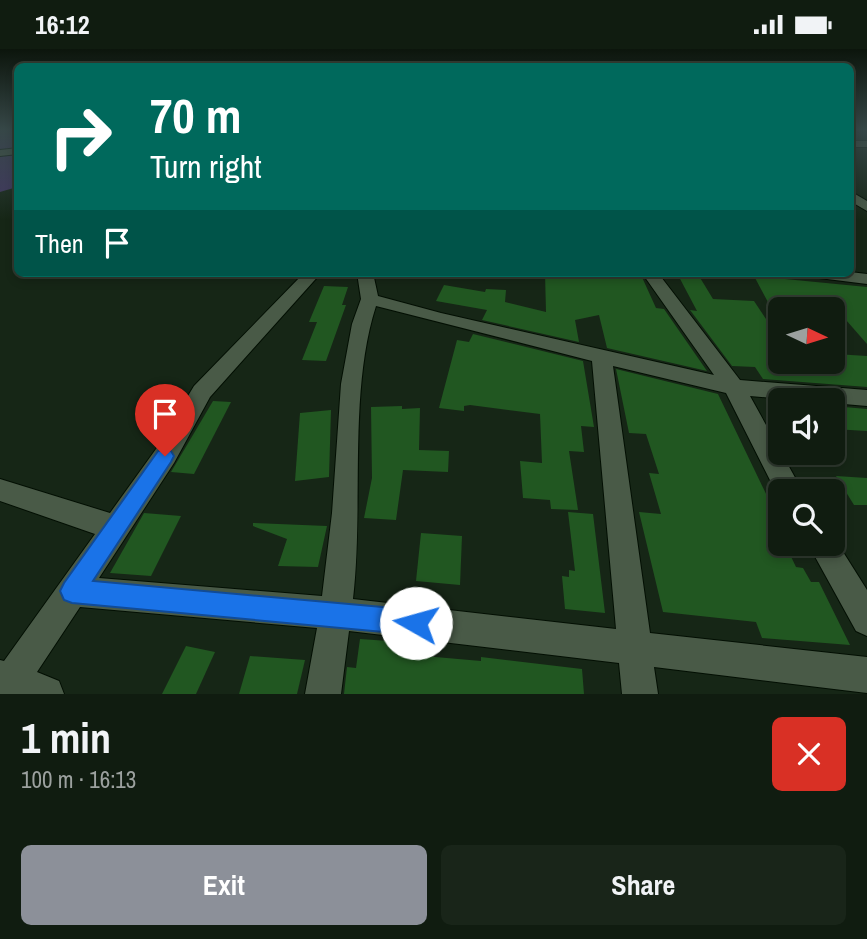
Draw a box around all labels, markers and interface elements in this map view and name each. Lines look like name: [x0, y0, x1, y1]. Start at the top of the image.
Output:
text: 16:12: [35, 7, 90, 42]
text: 70 m: [150, 82, 242, 148]
icon: right: [35, 91, 126, 182]
text: Turn right: [150, 145, 262, 188]
icon: arrive: [98, 224, 136, 262]
text: Then: [35, 226, 84, 261]
north arrow: [768, 297, 845, 375]
map controls: [768, 297, 845, 556]
pin: [135, 384, 195, 456]
button: sound: [768, 388, 845, 465]
icon: arrive: [146, 395, 184, 433]
button: search: [768, 479, 845, 556]
position arrow: [379, 586, 453, 660]
text: 1 min: [21, 710, 111, 766]
button: close: [772, 717, 846, 791]
text: 100 m · 16:13: [21, 764, 136, 795]
button: Exit: [21, 845, 427, 925]
button: Share: [441, 845, 846, 925]

